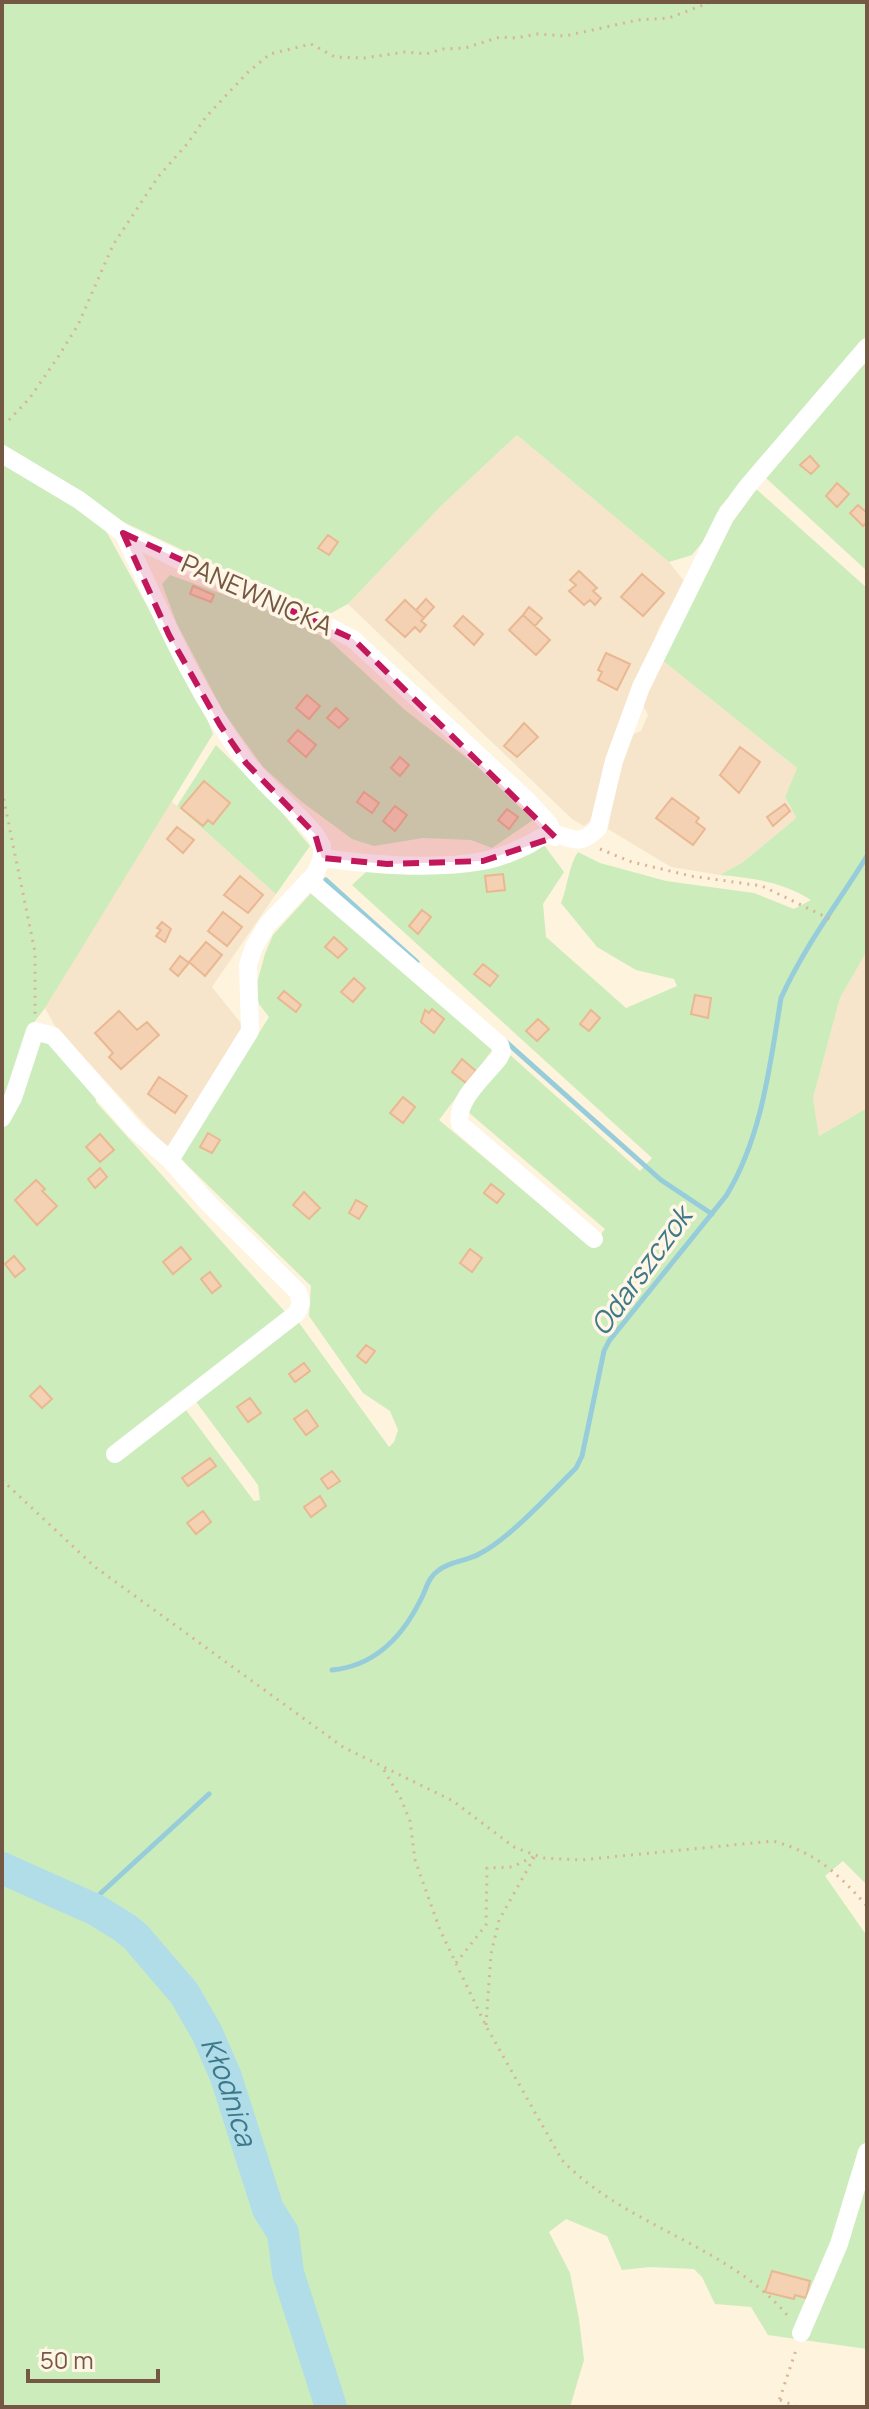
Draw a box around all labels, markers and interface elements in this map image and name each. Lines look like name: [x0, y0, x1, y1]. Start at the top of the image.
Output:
street label: PANEWNICKA: [176, 545, 339, 644]
water label: Odarszczok: [581, 1195, 702, 1342]
water label: Kłodnica: [193, 2031, 267, 2152]
scale bar: [28, 2333, 158, 2383]
text: 50 m: [40, 2343, 94, 2376]

